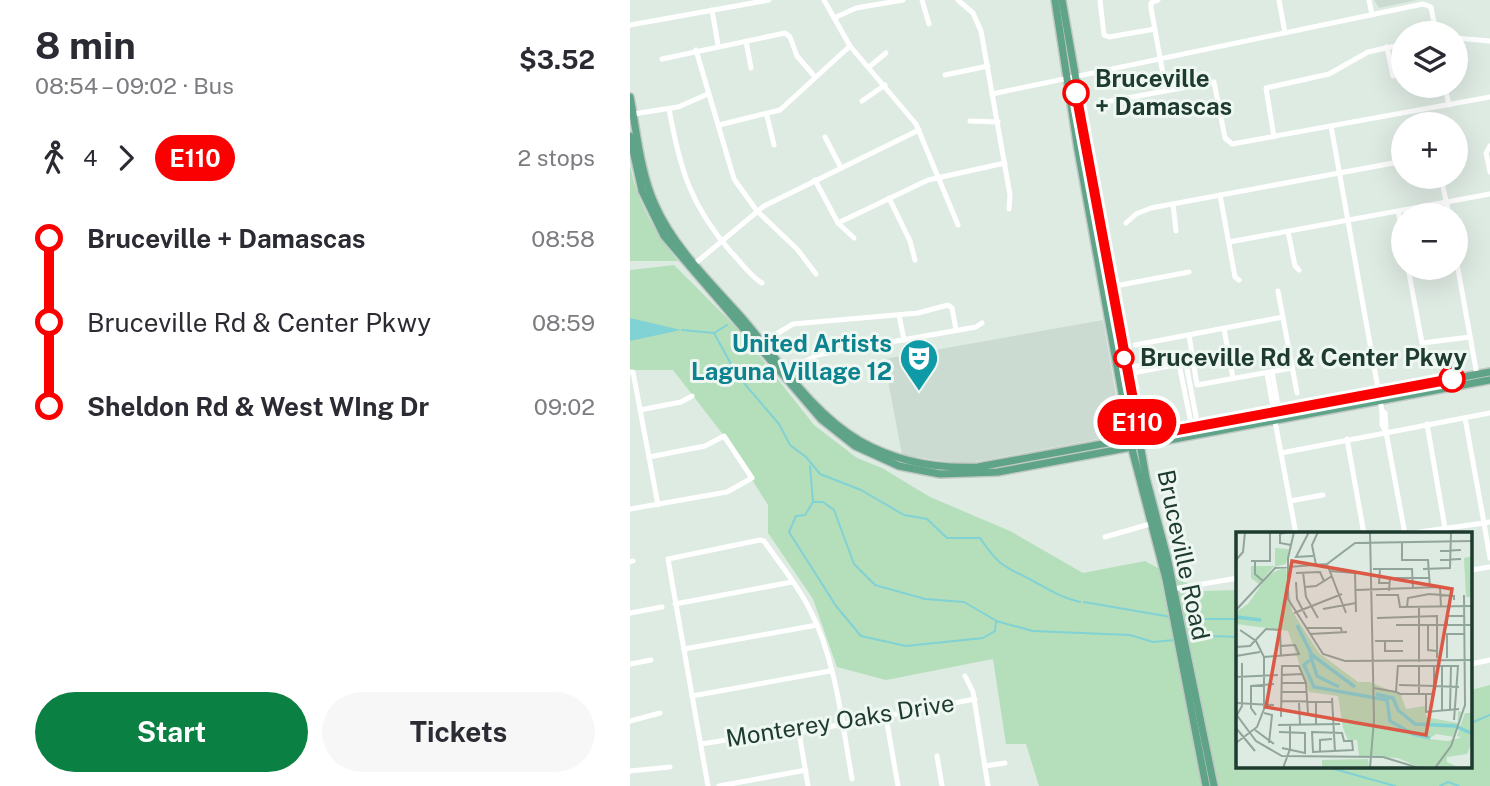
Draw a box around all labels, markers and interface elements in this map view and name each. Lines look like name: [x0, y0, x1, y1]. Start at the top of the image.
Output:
map controls: [1391, 21, 1468, 280]
button: layers: [1391, 21, 1468, 98]
text: 8 min: [35, 23, 136, 68]
text: $3.52: [519, 44, 595, 75]
place label: Bruceville + Damascas: [1095, 64, 1232, 120]
text: 08:54 – 09:02 · Bus: [35, 72, 234, 99]
marker: Bruceville + Damascas: [1063, 80, 1089, 106]
button: +: [1391, 112, 1468, 189]
icon: walk: [35, 139, 73, 177]
icon: forward: [107, 139, 145, 177]
text: 4: [83, 144, 97, 171]
text: E110: [169, 144, 221, 172]
text: 2 stops: [517, 144, 595, 171]
button: −: [1391, 203, 1468, 280]
text: Bruceville + Damascas: [87, 223, 366, 254]
text: 08:58: [531, 225, 595, 252]
text: Bruceville Rd & Center Pkwy: [87, 307, 431, 338]
text: 08:59: [532, 309, 595, 336]
place label: United Artists Laguna Village 12: [691, 329, 892, 385]
theatre icon: United Artists Laguna Village 12: [898, 337, 940, 392]
place label: Bruceville Rd & Center Pkwy: [1140, 343, 1468, 371]
marker: Bruceville Rd & Center Pkwy: [1114, 348, 1134, 368]
unlabelled marker: [1439, 366, 1465, 392]
text: Sheldon Rd & West WIng Dr: [87, 391, 429, 422]
text: 09:02: [534, 393, 595, 420]
line badge: E110: [1088, 399, 1186, 445]
text: E110: [1111, 408, 1163, 436]
street label: Bruceville Road: [1152, 467, 1216, 643]
inset map: [1236, 532, 1472, 768]
street label: Monterey Oaks Drive: [724, 688, 956, 752]
button: Start: [35, 692, 308, 772]
button: Tickets: [322, 692, 595, 772]

